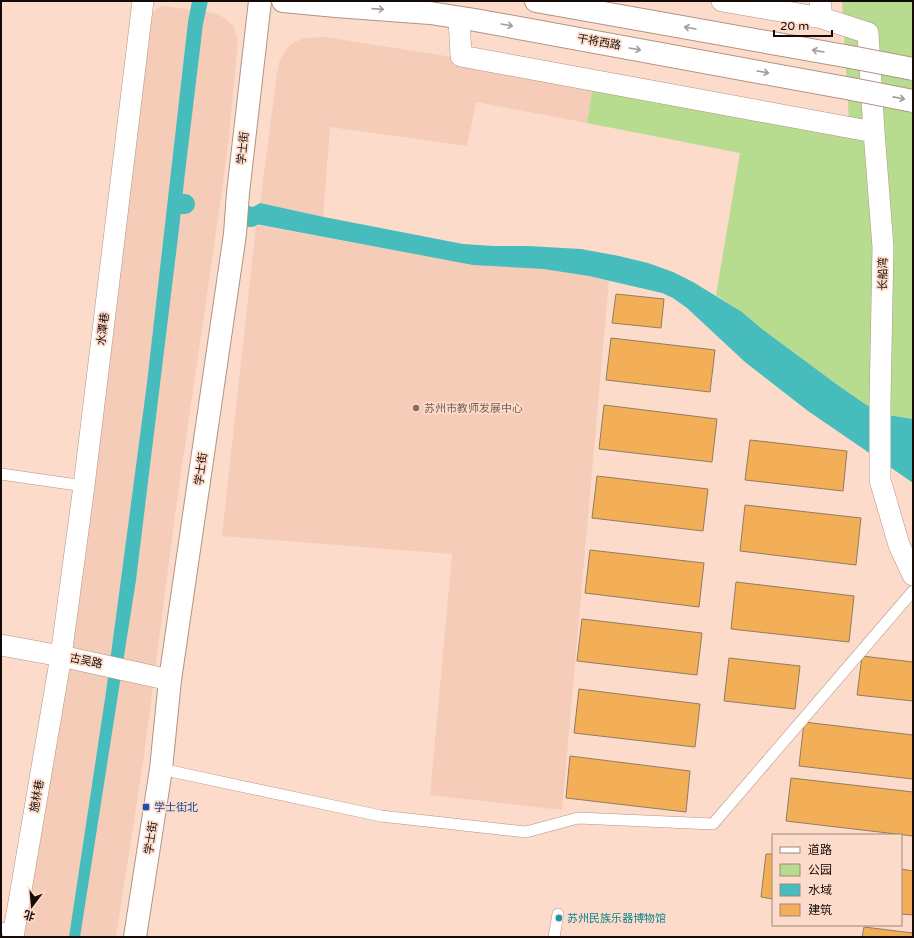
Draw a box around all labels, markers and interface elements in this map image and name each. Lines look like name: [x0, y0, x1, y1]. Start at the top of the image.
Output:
one-way arrow: [371, 6, 384, 13]
scale bar: [774, 12, 832, 38]
text: 20 m: [780, 19, 809, 33]
one-way arrow: [500, 21, 513, 29]
one-way arrow: [683, 24, 696, 32]
street label: 干将西路: [576, 32, 622, 52]
one-way arrow: [628, 45, 641, 53]
one-way arrow: [811, 47, 824, 55]
one-way arrow: [756, 69, 769, 77]
one-way arrow: [892, 94, 905, 102]
street label: 学士街: [235, 131, 251, 165]
street label: 长船湾: [876, 257, 890, 291]
street label: 水潭巷: [95, 312, 111, 346]
place label: 苏州市教师发展中心: [424, 402, 523, 415]
marker: 苏州市教师发展中心: [411, 403, 421, 413]
street label: 学士街: [192, 452, 210, 486]
street label: 古吴路: [69, 651, 103, 671]
street label: 施林巷: [28, 779, 46, 813]
place label: 学士街北: [154, 801, 198, 814]
marker: 学士街北: [141, 802, 151, 812]
street label: 学士街: [142, 821, 160, 855]
legend: [772, 834, 902, 926]
text: 道路: [808, 843, 832, 857]
text: 公园: [808, 863, 832, 877]
text: 水域: [808, 883, 832, 897]
north arrow: [12, 886, 52, 926]
text: 建筑: [808, 903, 832, 917]
text: 北: [22, 907, 36, 923]
place label: 苏州民族乐器博物馆: [567, 912, 666, 925]
marker: 苏州民族乐器博物馆: [554, 913, 564, 923]

